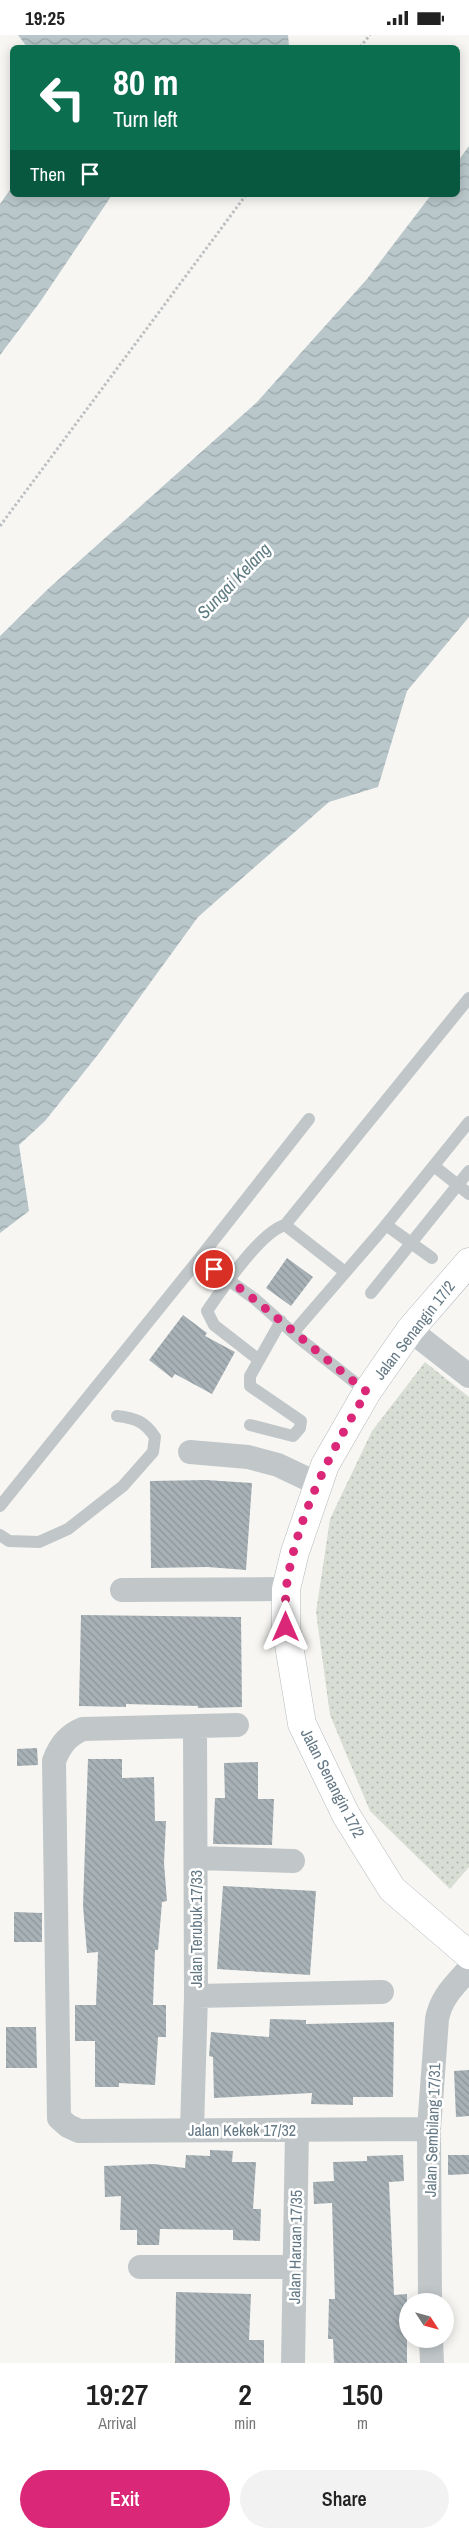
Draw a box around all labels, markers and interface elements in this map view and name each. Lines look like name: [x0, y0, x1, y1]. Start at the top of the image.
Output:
text: 19:25: [25, 5, 65, 31]
text: 80 m: [113, 59, 178, 106]
icon: left: [30, 65, 95, 130]
text: Turn left: [113, 104, 178, 134]
icon: arrive: [76, 160, 104, 188]
text: Then: [30, 161, 66, 187]
water label: Sungai Kelang: [191, 537, 276, 624]
pin: [193, 1248, 235, 1290]
icon: arrive: [200, 1255, 228, 1283]
street label: Jalan Senangin 17/2: [368, 1276, 460, 1384]
position arrow: [259, 1600, 311, 1652]
street label: Jalan Senangin 17/2: [296, 1724, 370, 1842]
street label: Jalan Terubuk 17/33: [185, 1870, 207, 1988]
street label: Jalan Sembilang 17/31: [419, 2062, 445, 2197]
street label: Jalan Kekek 17/32: [188, 2119, 296, 2141]
street label: Jalan Haruan 17/35: [283, 2190, 307, 2304]
north arrow: [399, 2293, 454, 2347]
map controls: [399, 2293, 454, 2348]
text: 19:27: [86, 2374, 148, 2414]
text: 2: [238, 2374, 252, 2414]
text: 150: [342, 2374, 383, 2414]
text: Arrival: [98, 2412, 136, 2434]
text: min: [234, 2412, 256, 2434]
text: m: [357, 2412, 368, 2434]
button: Exit: [20, 2470, 230, 2528]
button: Share: [240, 2470, 449, 2528]

